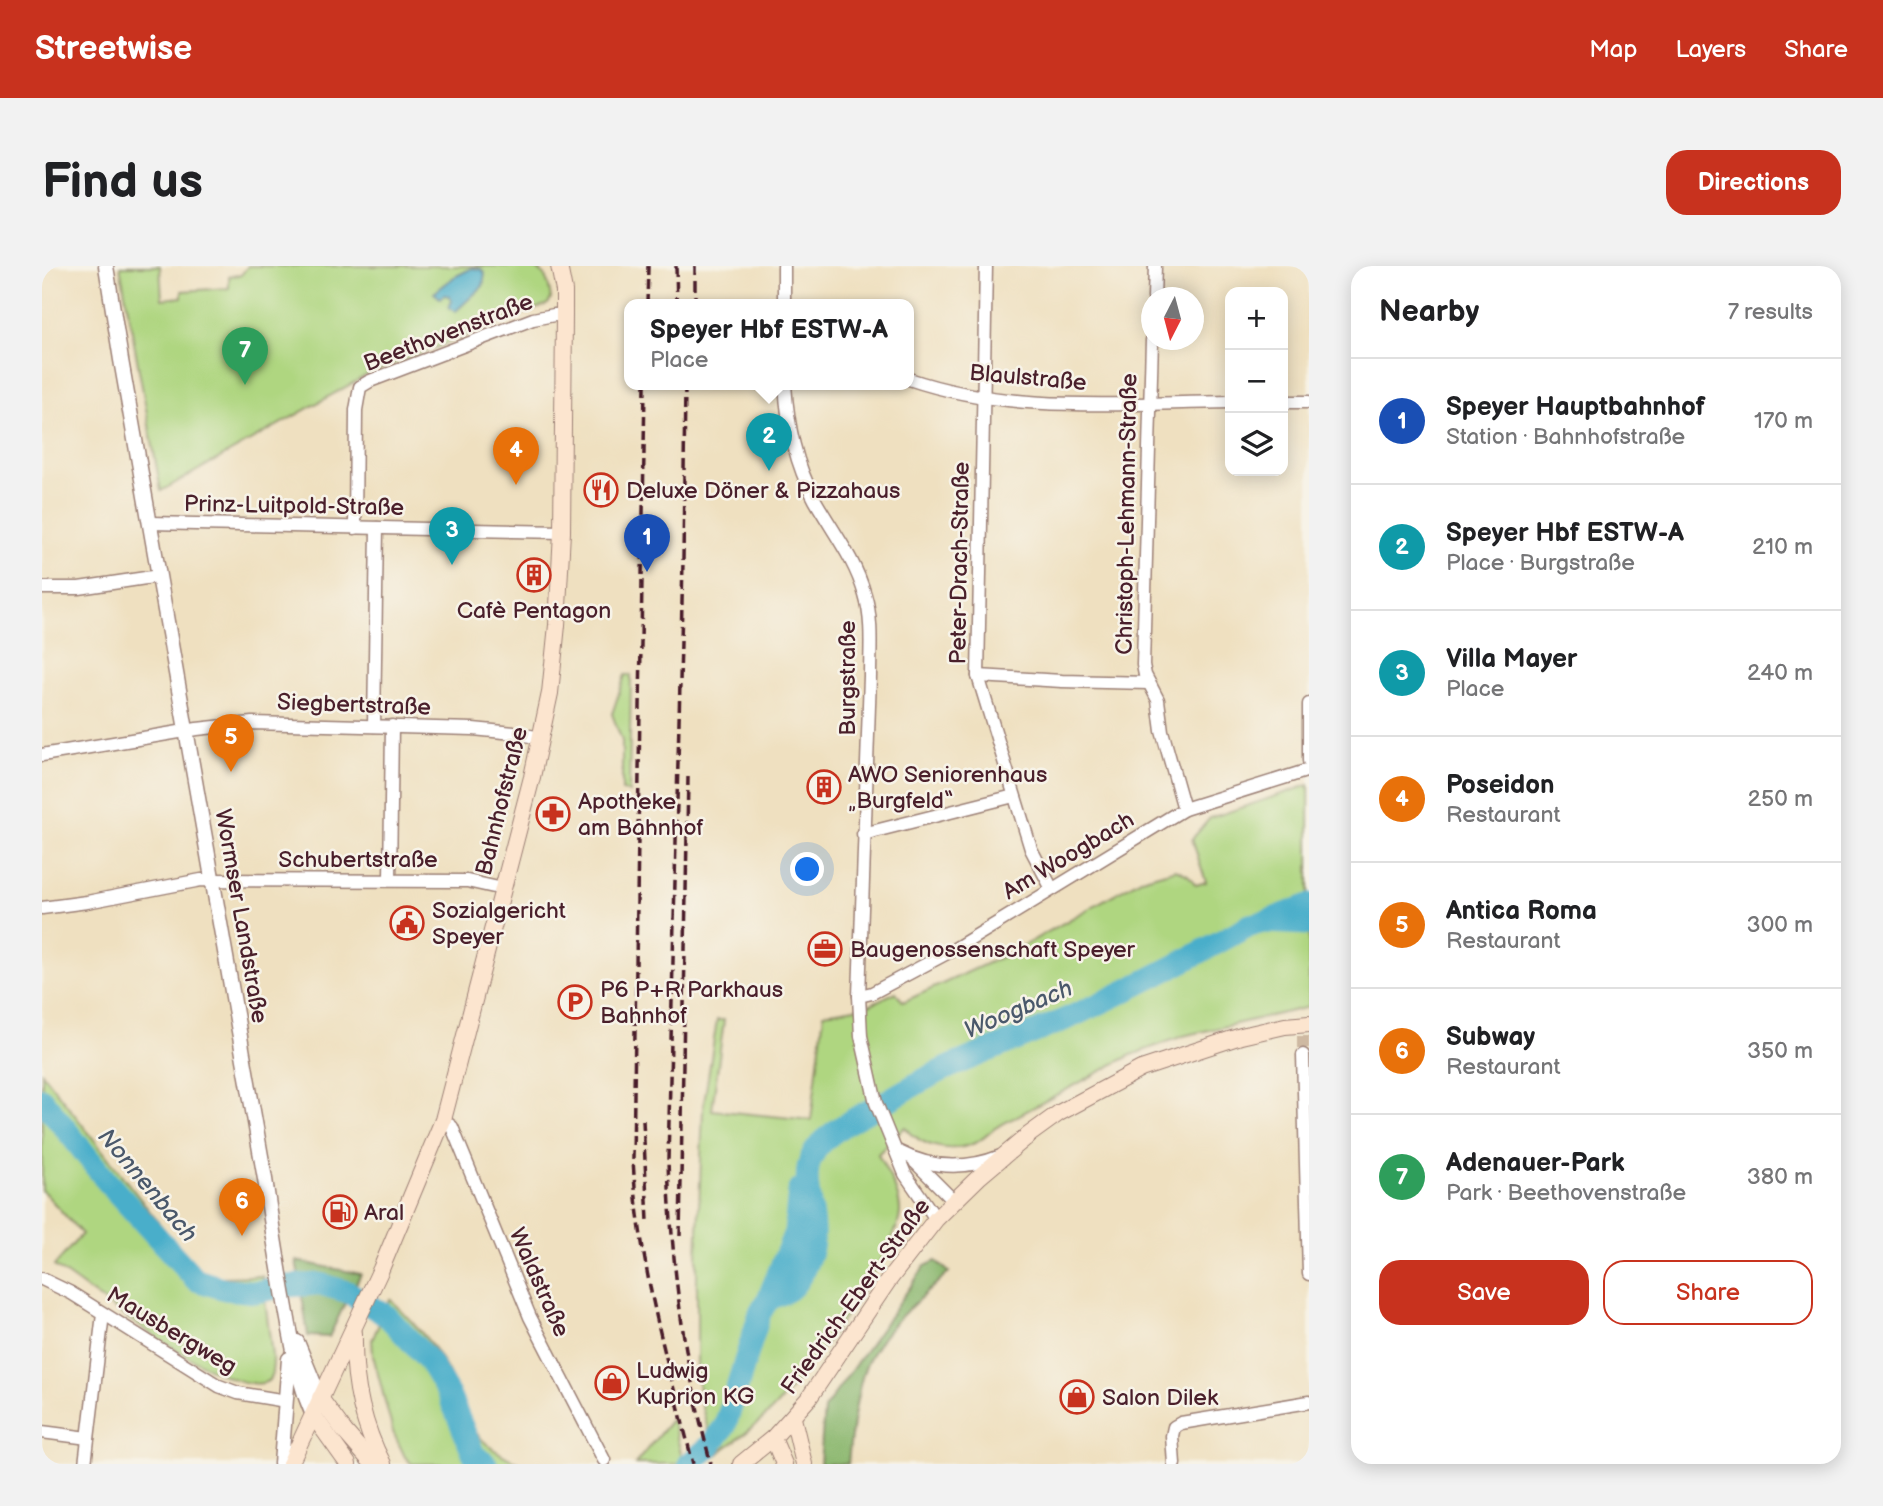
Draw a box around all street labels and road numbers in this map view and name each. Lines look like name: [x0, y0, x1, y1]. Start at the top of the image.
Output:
street label: Beethovenstraße: [360, 288, 537, 378]
street label: Blaulstraße: [968, 359, 1088, 397]
street label: Christoph-Lehmann-Straße: [1111, 373, 1143, 655]
street label: Peter-Drach-Straße: [944, 462, 976, 665]
street label: Prinz-Luitpold-Straße: [184, 490, 404, 522]
street label: Burgstraße: [834, 620, 862, 736]
street label: Siegbertstraße: [277, 688, 431, 722]
street label: Bahnhofstraße: [470, 724, 534, 879]
street label: Am Woogbach: [998, 806, 1139, 906]
street label: Wormser Landstraße: [208, 807, 274, 1025]
street label: Schubertstraße: [278, 846, 438, 874]
street label: Friedrich-Ebert-Straße: [775, 1193, 936, 1400]
street label: Waldstraße: [503, 1223, 576, 1341]
street label: Mausbergweg: [101, 1281, 242, 1381]

